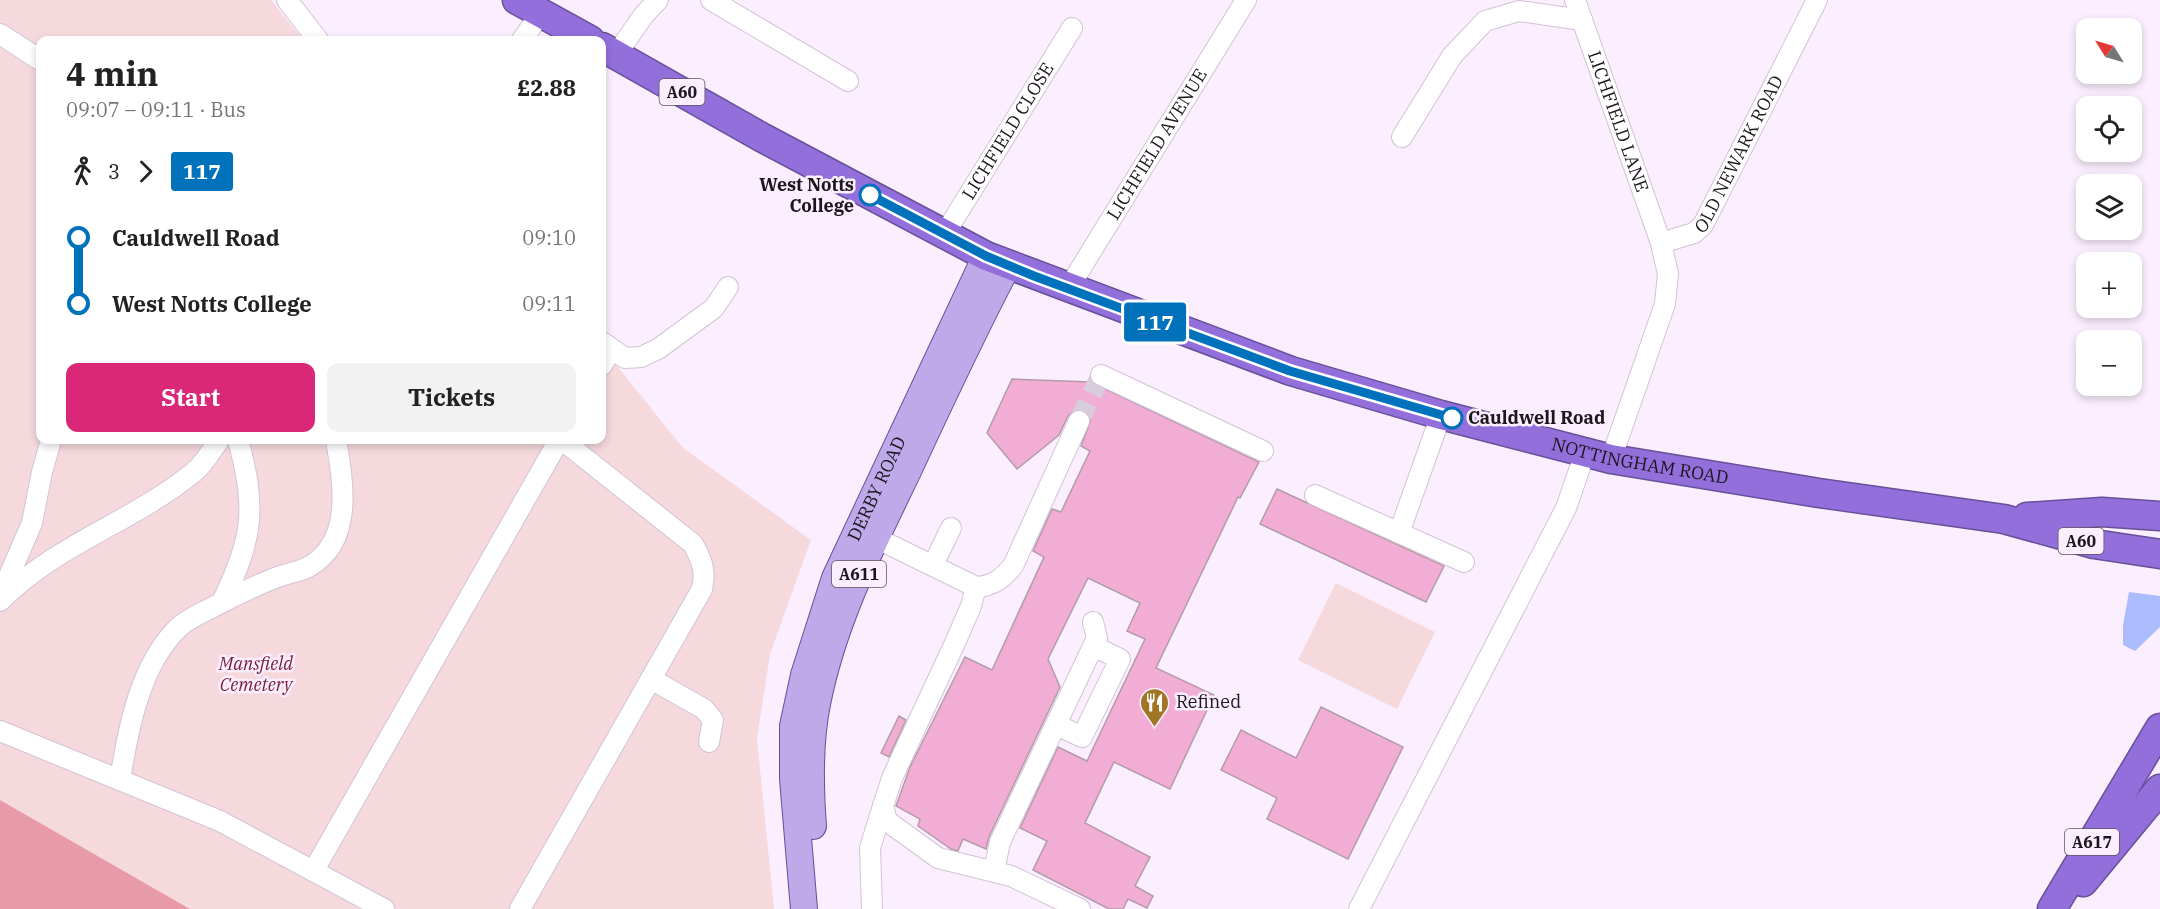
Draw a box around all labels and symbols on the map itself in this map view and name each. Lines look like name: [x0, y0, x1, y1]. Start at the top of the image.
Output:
north arrow: [2076, 18, 2142, 84]
street label: LICHFIELD LANE: [1583, 48, 1654, 195]
street label: LICHFIELD CLOSE: [957, 58, 1059, 204]
street label: LICHFIELD AVENUE: [1102, 64, 1212, 224]
street label: OLD NEWARK ROAD: [1690, 71, 1788, 238]
road number: A60: [660, 79, 704, 105]
place label: West Notts College: [759, 173, 854, 217]
marker: West Notts College: [859, 184, 881, 206]
line badge: 117: [1120, 302, 1190, 342]
place label: Cauldwell Road: [1468, 406, 1605, 429]
marker: Cauldwell Road: [1441, 407, 1463, 429]
street label: NOTTINGHAM ROAD: [1549, 432, 1730, 489]
street label: DERBY ROAD: [842, 433, 911, 545]
road number: A60: [2058, 528, 2104, 554]
road number: A611: [832, 561, 886, 587]
park label: Mansfield Cemetery: [218, 652, 294, 696]
restaurant icon: Refined: [1139, 686, 1171, 728]
place label: Refined: [1176, 690, 1241, 713]
road number: A617: [2065, 829, 2119, 855]

